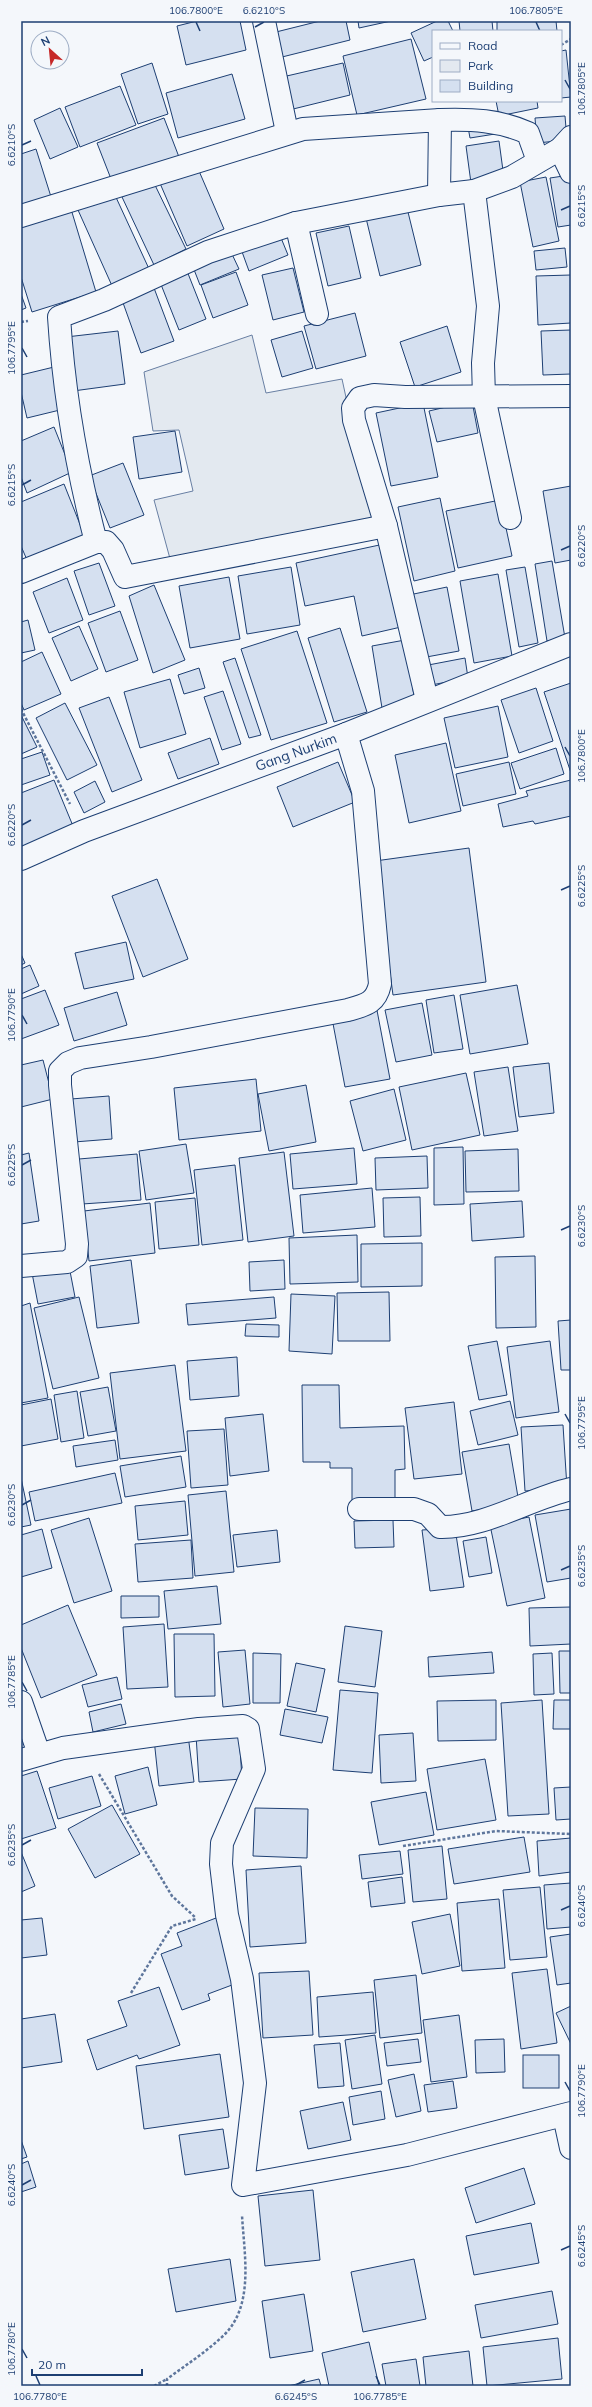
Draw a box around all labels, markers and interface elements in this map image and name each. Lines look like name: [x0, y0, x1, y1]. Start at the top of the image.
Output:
text: 106.7800°E: [169, 4, 223, 17]
text: 6.6210°S: [243, 4, 285, 17]
text: 106.7805°E: [509, 4, 563, 17]
north arrow: [30, 30, 70, 70]
legend: [432, 30, 562, 102]
text: N: [39, 33, 52, 49]
text: Road: [468, 38, 497, 53]
text: Park: [468, 58, 494, 73]
text: 106.7805°E: [575, 62, 588, 116]
text: Building: [468, 78, 513, 93]
text: 6.6210°S: [5, 124, 18, 166]
text: 6.6215°S: [575, 185, 588, 227]
text: 106.7795°E: [5, 321, 18, 375]
text: 6.6215°S: [5, 464, 18, 506]
text: 6.6220°S: [575, 525, 588, 567]
street label: Gang Nurkim: [253, 729, 339, 775]
text: 106.7800°E: [575, 729, 588, 783]
text: 6.6220°S: [5, 804, 18, 846]
text: 6.6225°S: [575, 865, 588, 907]
text: 106.7790°E: [5, 988, 18, 1042]
text: 6.6225°S: [5, 1144, 18, 1186]
text: 6.6230°S: [575, 1205, 588, 1247]
text: 106.7795°E: [575, 1396, 588, 1450]
text: 6.6230°S: [5, 1484, 18, 1526]
text: 6.6235°S: [575, 1545, 588, 1587]
text: 106.7785°E: [5, 1655, 18, 1709]
text: 6.6235°S: [5, 1824, 18, 1866]
text: 6.6240°S: [575, 1885, 588, 1927]
text: 106.7790°E: [575, 2064, 588, 2118]
text: 6.6240°S: [5, 2164, 18, 2206]
text: 6.6245°S: [575, 2225, 588, 2267]
text: 106.7780°E: [5, 2322, 18, 2376]
scale bar: [32, 2351, 142, 2377]
text: 20 m: [38, 2357, 66, 2372]
text: 106.7780°E: [13, 2390, 67, 2403]
text: 6.6245°S: [275, 2390, 317, 2403]
text: 106.7785°E: [353, 2390, 407, 2403]

